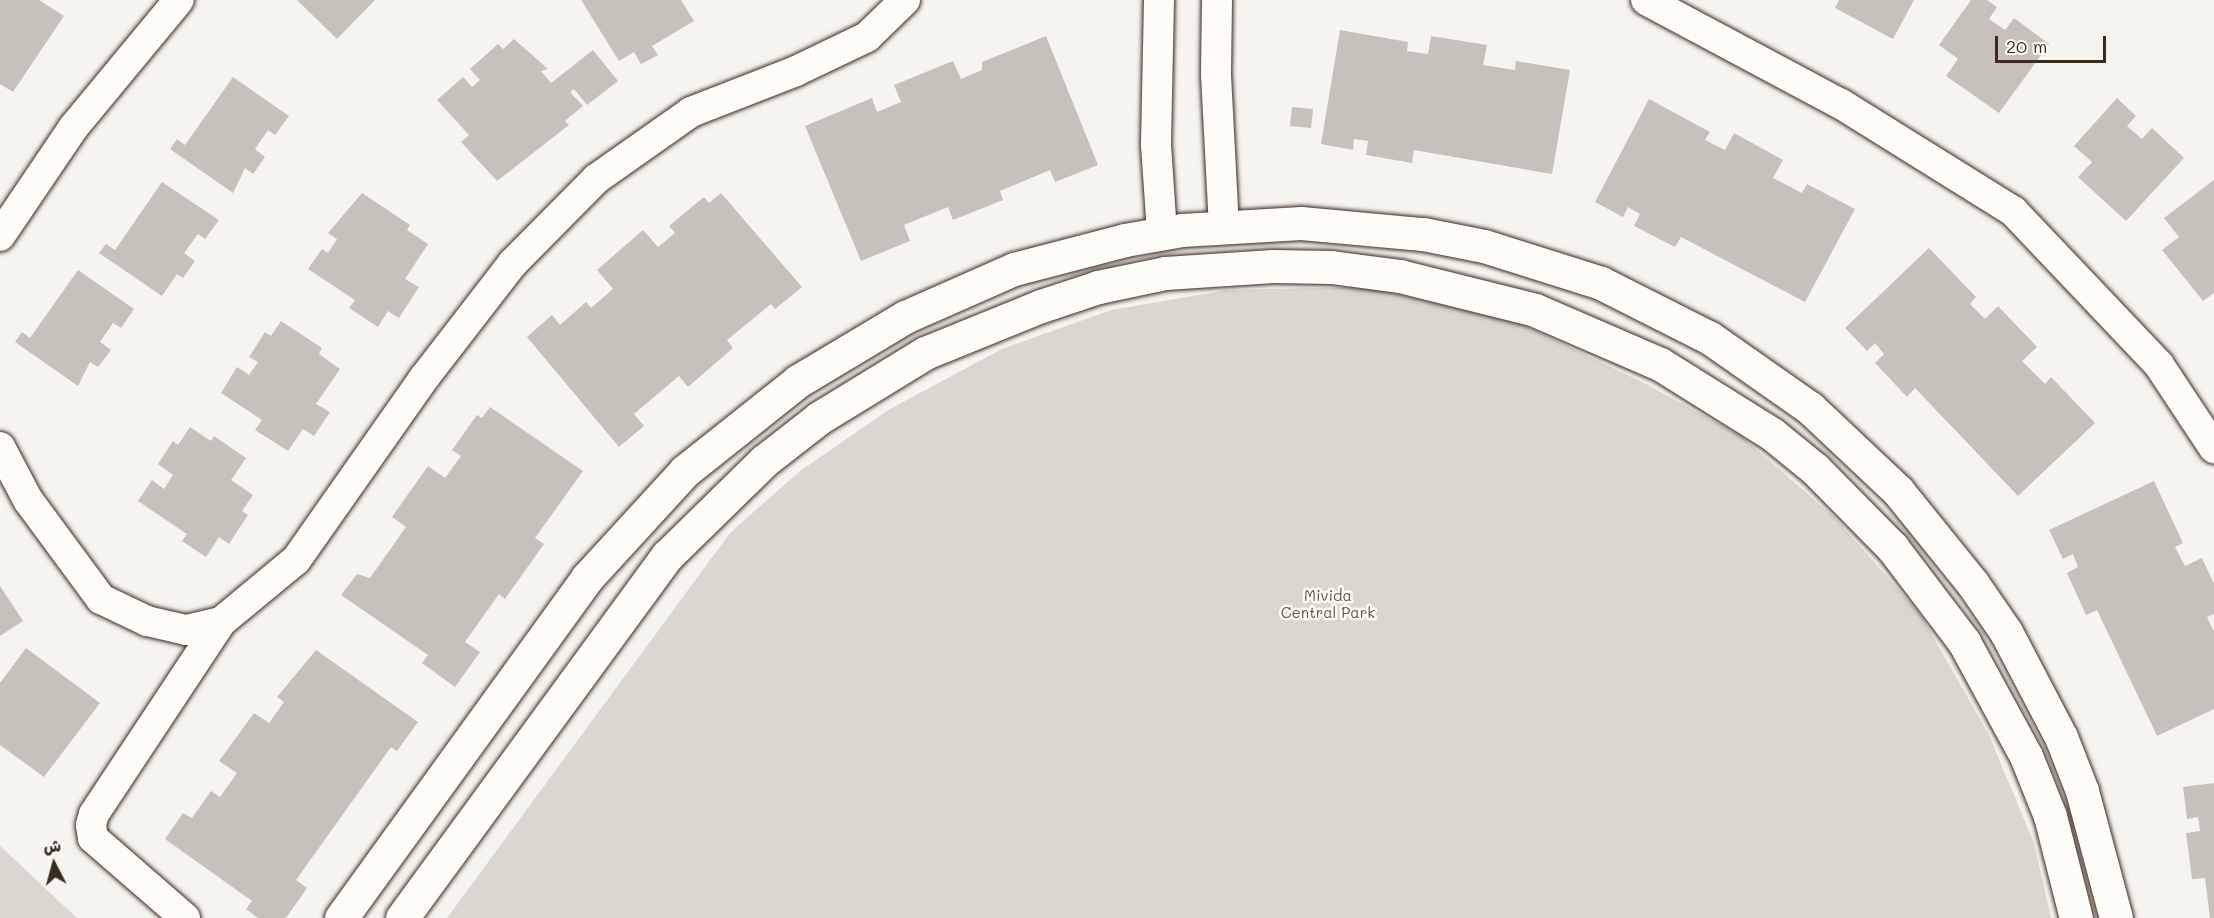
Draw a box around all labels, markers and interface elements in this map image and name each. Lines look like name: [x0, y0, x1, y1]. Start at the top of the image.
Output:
scale bar: [1998, 24, 2109, 62]
text: 20 m: [2006, 34, 2047, 58]
park label: Mivida Central Park: [1281, 586, 1375, 621]
north arrow: [24, 834, 84, 894]
text: ش: [42, 834, 62, 857]

